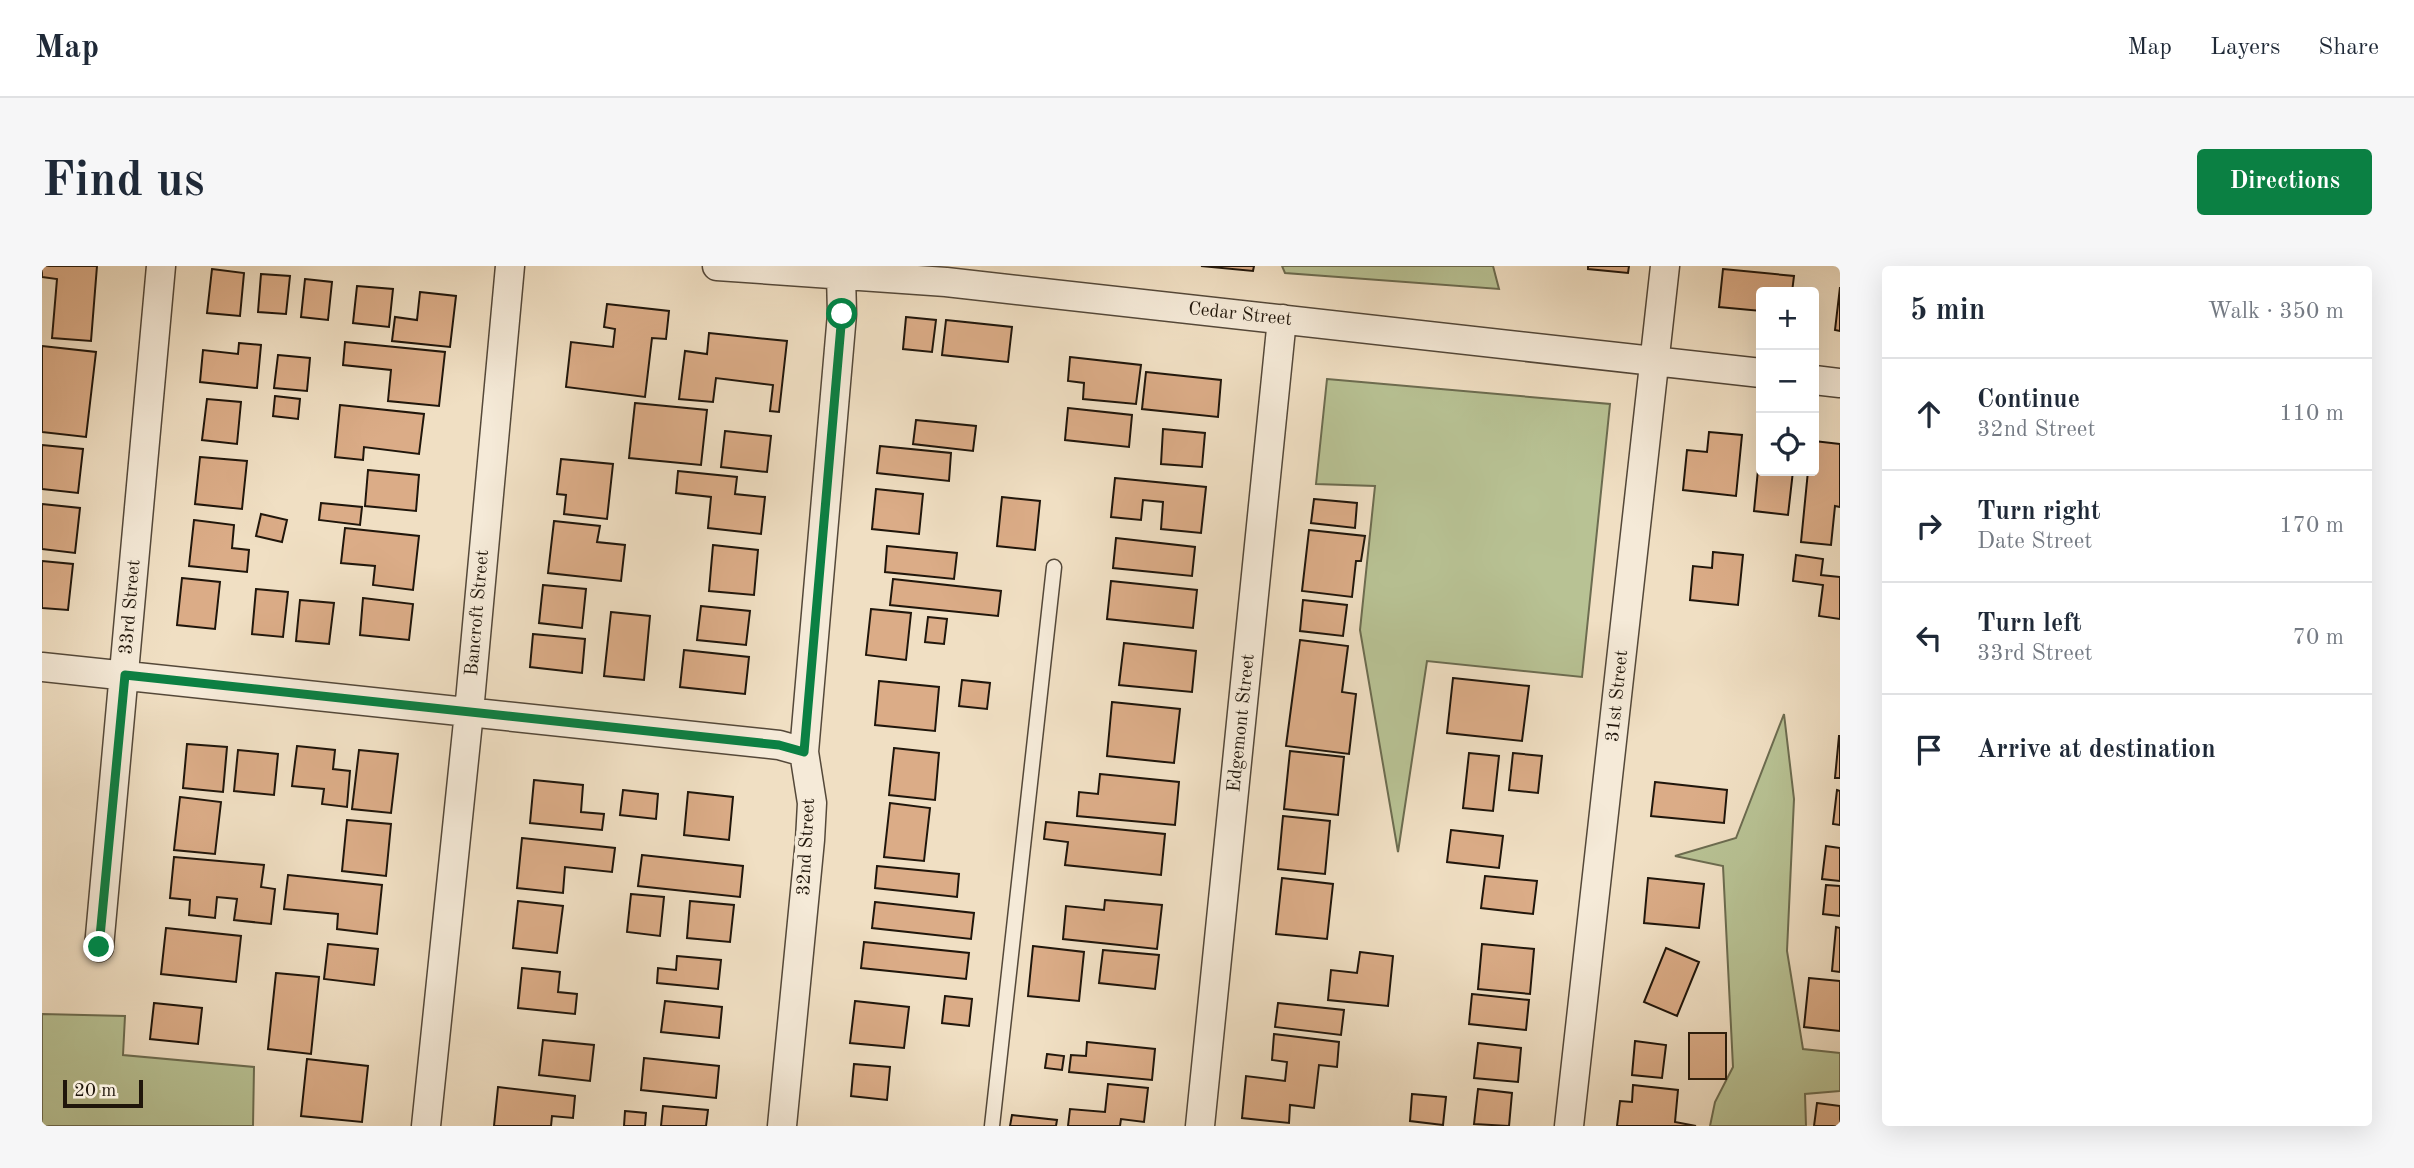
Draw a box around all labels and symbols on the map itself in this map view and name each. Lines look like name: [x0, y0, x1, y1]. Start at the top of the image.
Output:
route start: [826, 298, 857, 329]
street label: Cedar Street: [1187, 300, 1293, 330]
street label: Bancroft Street: [463, 549, 493, 677]
street label: 33rd Street: [117, 559, 145, 655]
street label: 31st Street: [1604, 649, 1632, 743]
street label: Edgemont Street: [1225, 653, 1259, 793]
street label: 32nd Street: [795, 798, 819, 896]
route end: [83, 931, 114, 962]
scale bar: [63, 1077, 144, 1109]

